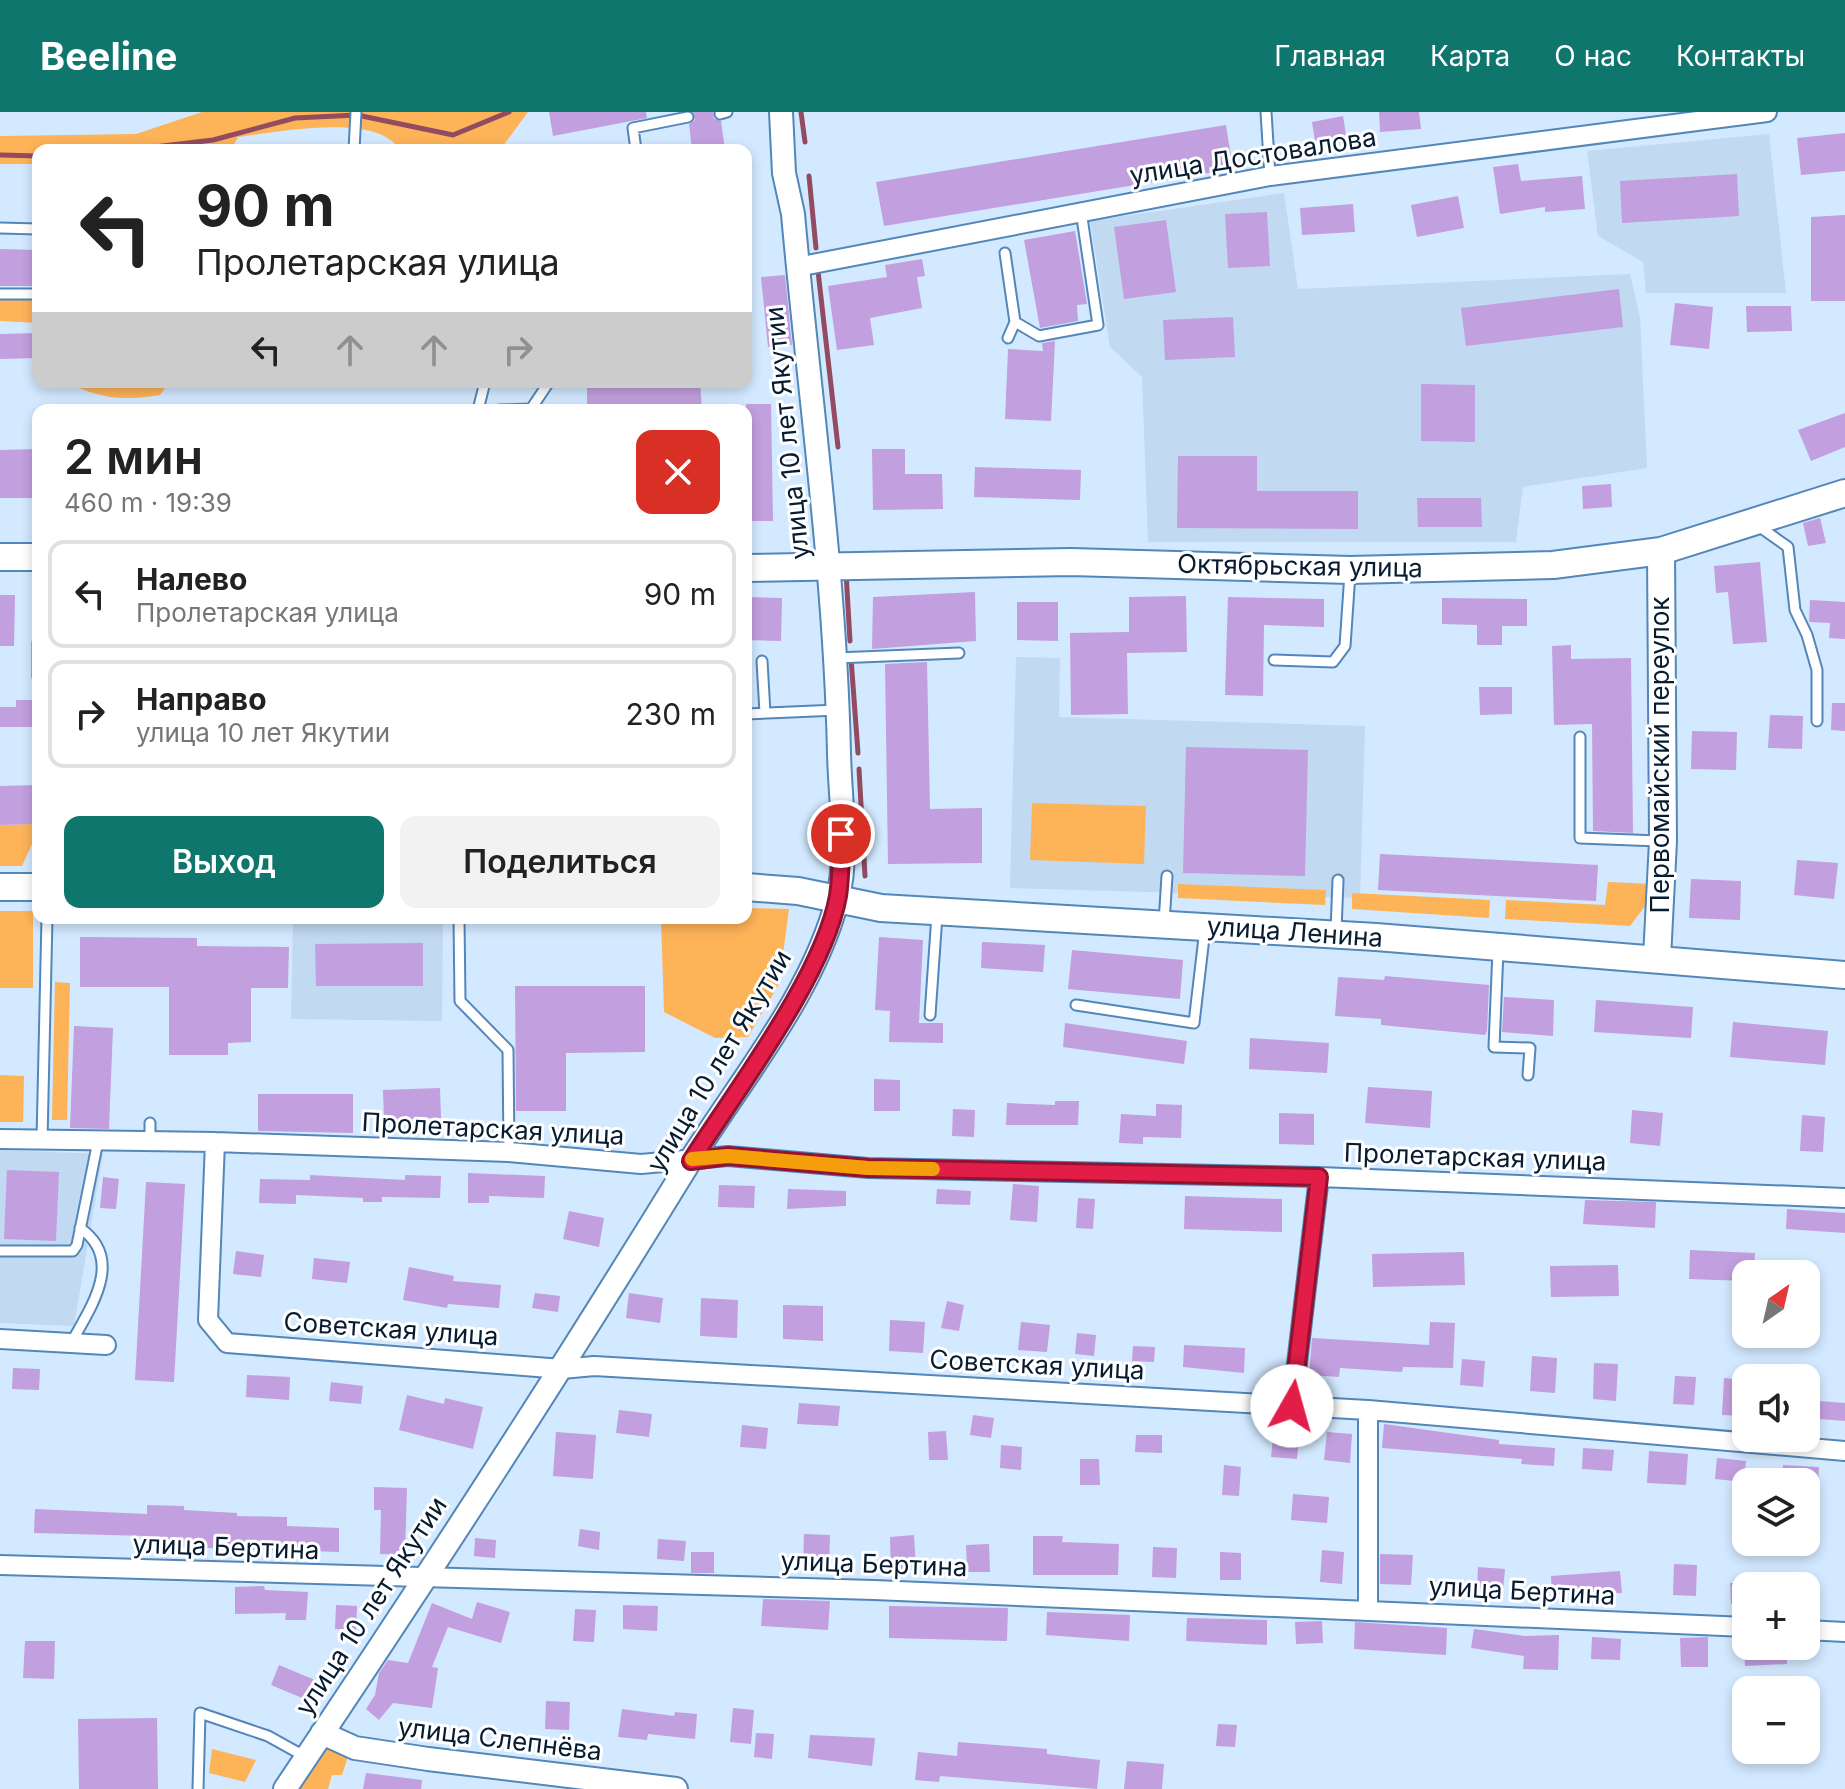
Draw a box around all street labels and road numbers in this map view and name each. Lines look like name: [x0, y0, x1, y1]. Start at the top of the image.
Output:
street label: улица Достовалова: [1127, 121, 1378, 190]
street label: улица 10 лет Якутии: [758, 305, 815, 561]
street label: Октябрьская улица: [1177, 548, 1423, 583]
street label: Первомайский переулок: [1644, 597, 1675, 913]
street label: улица Ленина: [1206, 910, 1384, 953]
street label: улица 10 лет Якутии: [640, 944, 797, 1178]
street label: Пролетарская улица: [361, 1106, 625, 1151]
street label: Пролетарская улица: [1343, 1136, 1607, 1177]
street label: Советская улица: [283, 1306, 499, 1351]
street label: Советская улица: [929, 1343, 1145, 1386]
street label: улица 10 лет Якутии: [288, 1491, 453, 1721]
street label: улица Бертина: [132, 1528, 320, 1565]
street label: улица Бертина: [780, 1545, 968, 1582]
street label: улица Бертина: [1428, 1570, 1616, 1611]
street label: улица Слепнёва: [396, 1711, 604, 1766]

